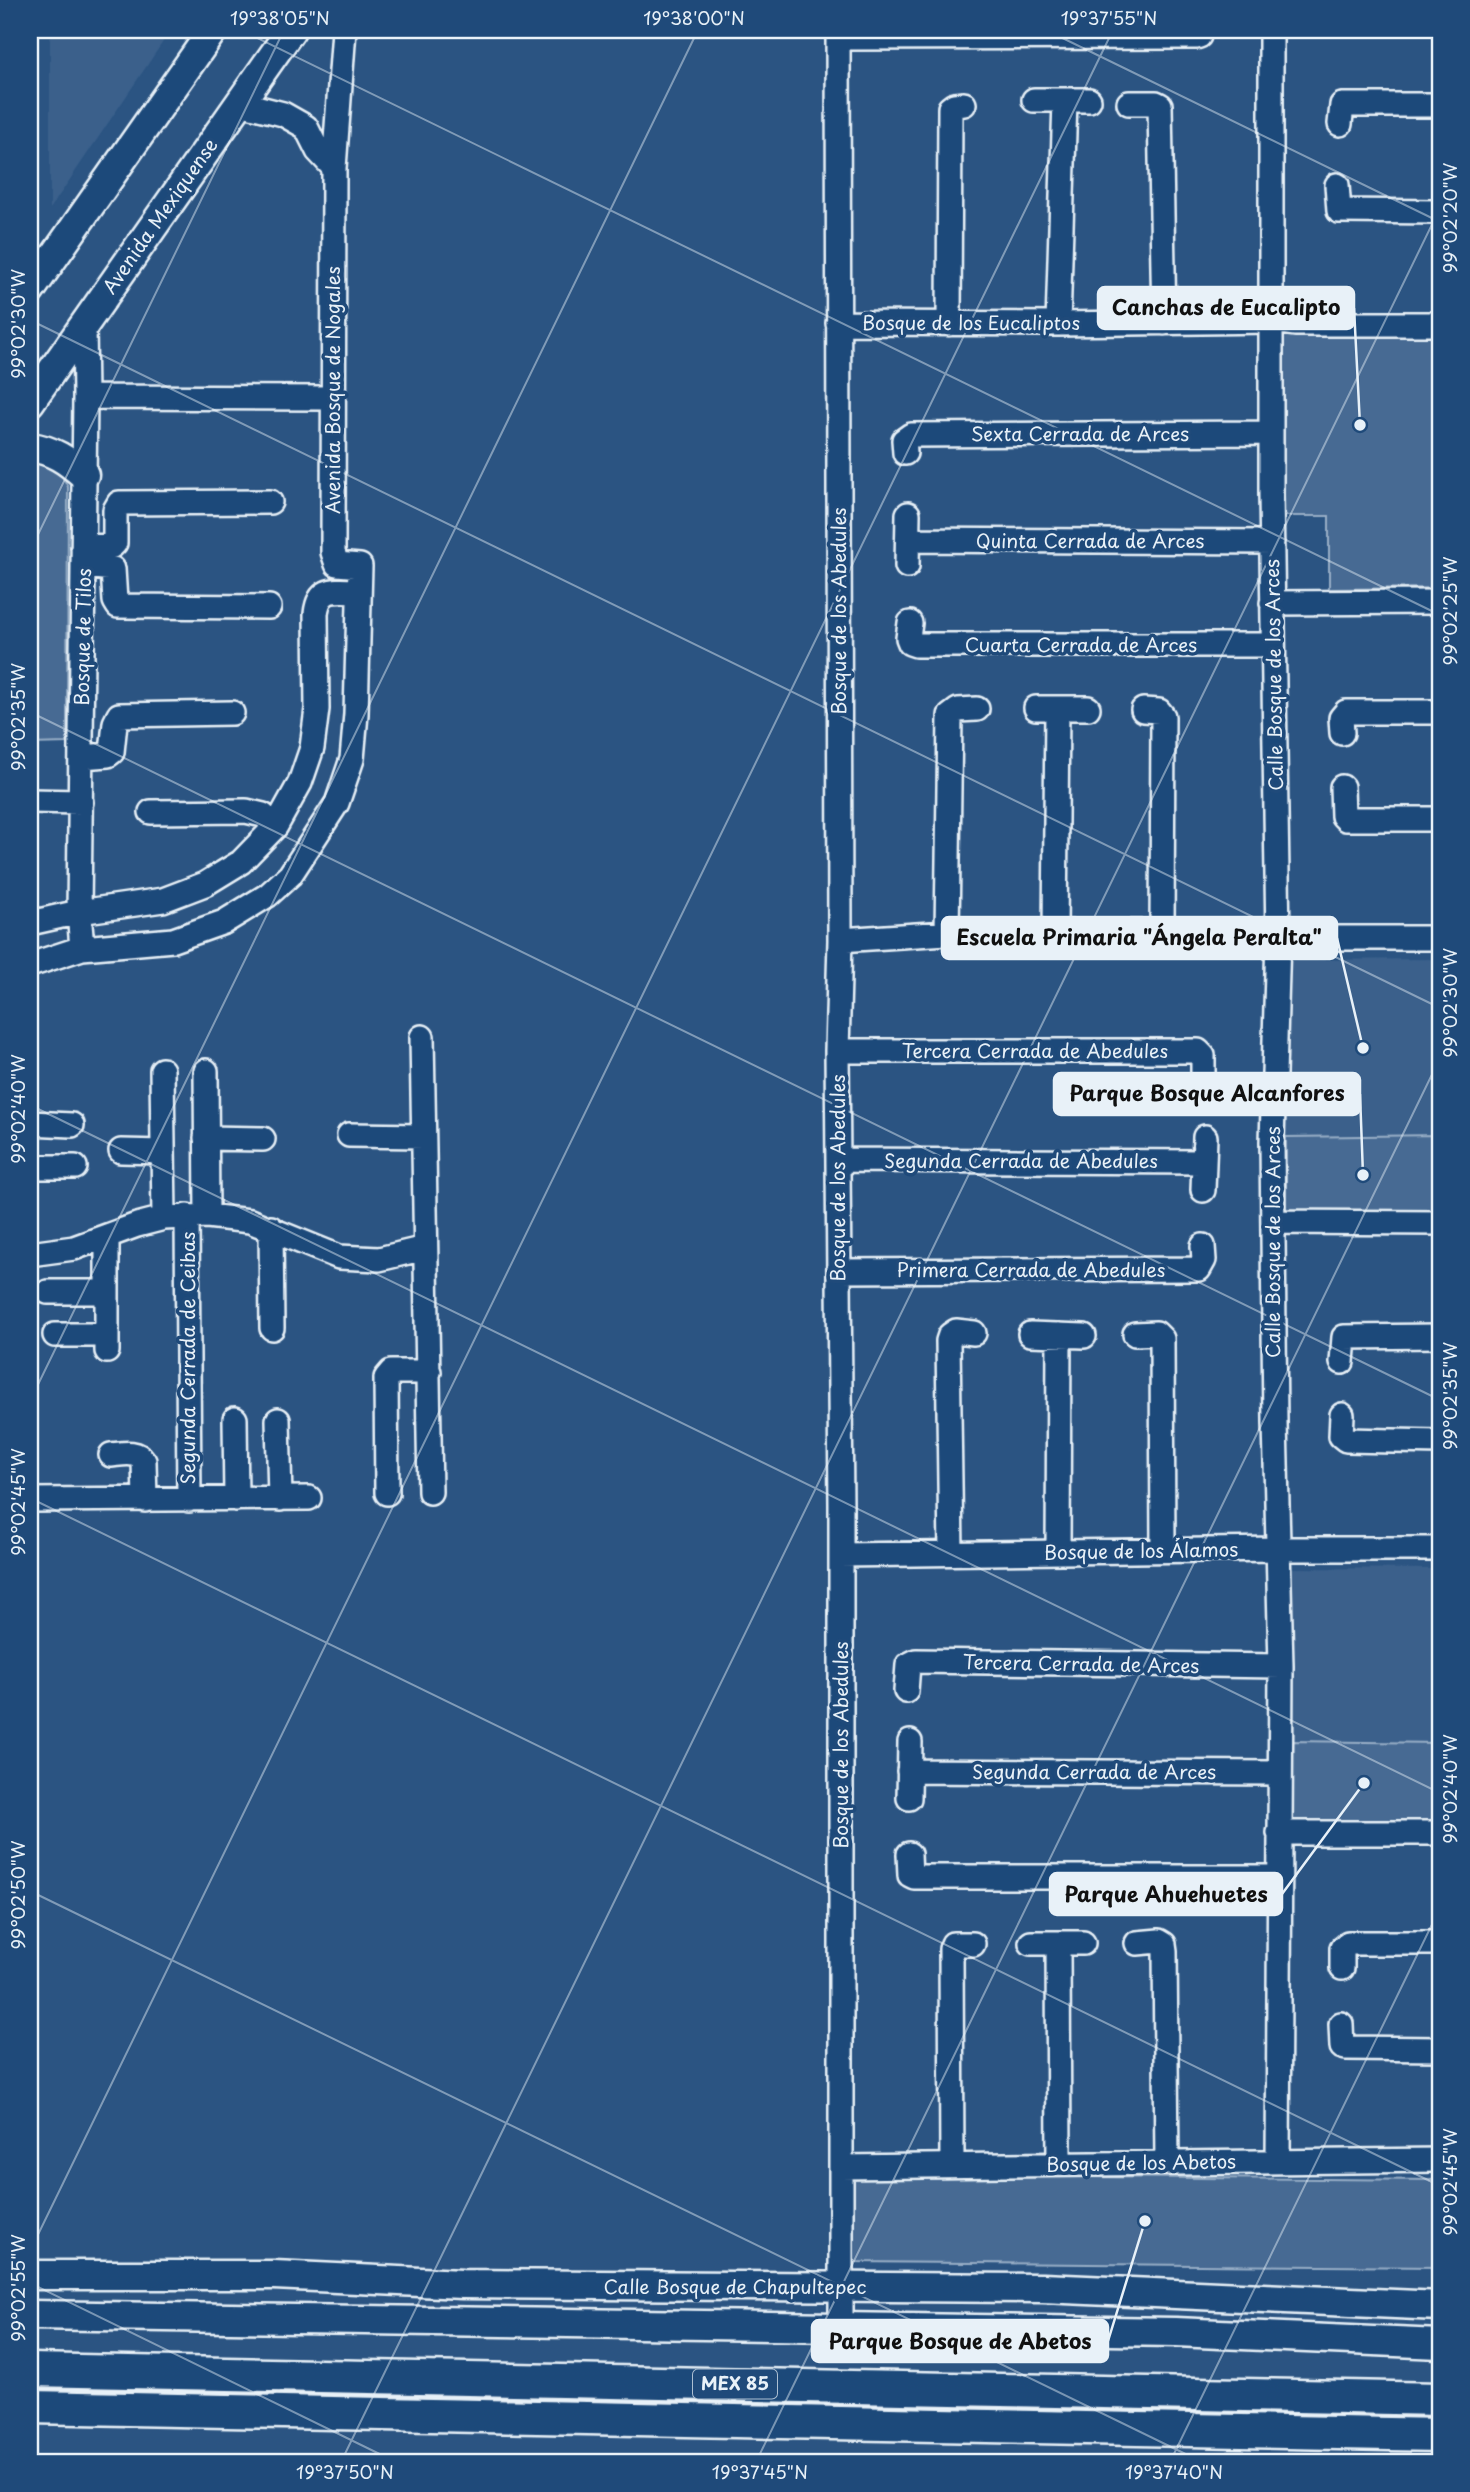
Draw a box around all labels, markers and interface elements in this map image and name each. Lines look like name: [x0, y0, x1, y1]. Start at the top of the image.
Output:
text: 19°38'05"N: [230, 4, 330, 31]
text: 19°38'00"N: [643, 4, 745, 31]
text: 19°37'55"N: [1061, 4, 1157, 31]
street label: Avenida Mexiquense: [95, 132, 223, 299]
text: 99°02'20"W: [1436, 162, 1463, 273]
street label: Avenida Bosque de Nogales: [318, 266, 346, 514]
text: 99°02'30"W: [4, 269, 31, 379]
callout: Canchas de Eucalipto: [1098, 287, 1354, 329]
text: Canchas de Eucalipto: [1112, 290, 1340, 322]
street label: Bosque de los Eucaliptos: [862, 308, 1080, 336]
street label: Sexta Cerrada de Arces: [971, 419, 1189, 447]
street label: Bosque de los Abedules: [824, 507, 852, 715]
street label: Quinta Cerrada de Arces: [976, 526, 1204, 554]
text: 99°02'25"W: [1436, 556, 1463, 665]
street label: Calle Bosque de los Arces: [1257, 559, 1289, 791]
street label: Bosque de Tilos: [67, 568, 97, 706]
street label: Cuarta Cerrada de Arces: [965, 630, 1197, 658]
text: 99°02'35"W: [4, 663, 31, 771]
callout: Escuela Primaria "Ángela Peralta": [942, 917, 1337, 959]
text: Escuela Primaria "Ángela Peralta": [956, 920, 1322, 952]
text: 99°02'30"W: [1436, 948, 1463, 1058]
street label: Tercera Cerrada de Abedules: [902, 1036, 1168, 1064]
text: 99°02'40"W: [4, 1054, 31, 1164]
callout: Parque Bosque Alcanfores: [1054, 1073, 1360, 1115]
street label: Bosque de los Abedules: [823, 1074, 851, 1282]
text: Parque Bosque Alcanfores: [1069, 1076, 1345, 1108]
street label: Calle Bosque de los Arces: [1258, 1126, 1286, 1358]
street label: Segunda Cerrada de Abedules: [884, 1146, 1158, 1174]
street label: Segunda Cerrada de Ceibas: [173, 1231, 201, 1485]
street label: Primera Cerrada de Abedules: [897, 1255, 1165, 1283]
text: 99°02'35"W: [1436, 1342, 1463, 1450]
text: 99°02'45"W: [4, 1448, 31, 1556]
street label: Bosque de los Álamos: [1044, 1534, 1239, 1566]
street label: Bosque de los Abedules: [826, 1641, 854, 1849]
street label: Tercera Cerrada de Arces: [963, 1647, 1200, 1679]
text: 99°02'40"W: [1436, 1734, 1463, 1844]
street label: Segunda Cerrada de Arces: [972, 1757, 1216, 1785]
text: 99°02'50"W: [4, 1840, 31, 1949]
callout: Parque Ahuehuetes: [1050, 1873, 1282, 1915]
text: Parque Ahuehuetes: [1064, 1877, 1268, 1909]
text: 99°02'45"W: [1436, 2128, 1463, 2236]
street label: Bosque de los Abetos: [1046, 2146, 1236, 2178]
text: 99°02'55"W: [4, 2234, 31, 2342]
street label: Calle Bosque de Chapultepec: [604, 2272, 867, 2300]
callout: Parque Bosque de Abetos: [812, 2320, 1108, 2362]
text: Parque Bosque de Abetos: [828, 2324, 1092, 2356]
road number: MEX 85: [693, 2370, 777, 2398]
text: 19°37'50"N: [296, 2458, 394, 2485]
text: 19°37'45"N: [712, 2458, 808, 2485]
text: 19°37'40"N: [1125, 2458, 1223, 2485]

